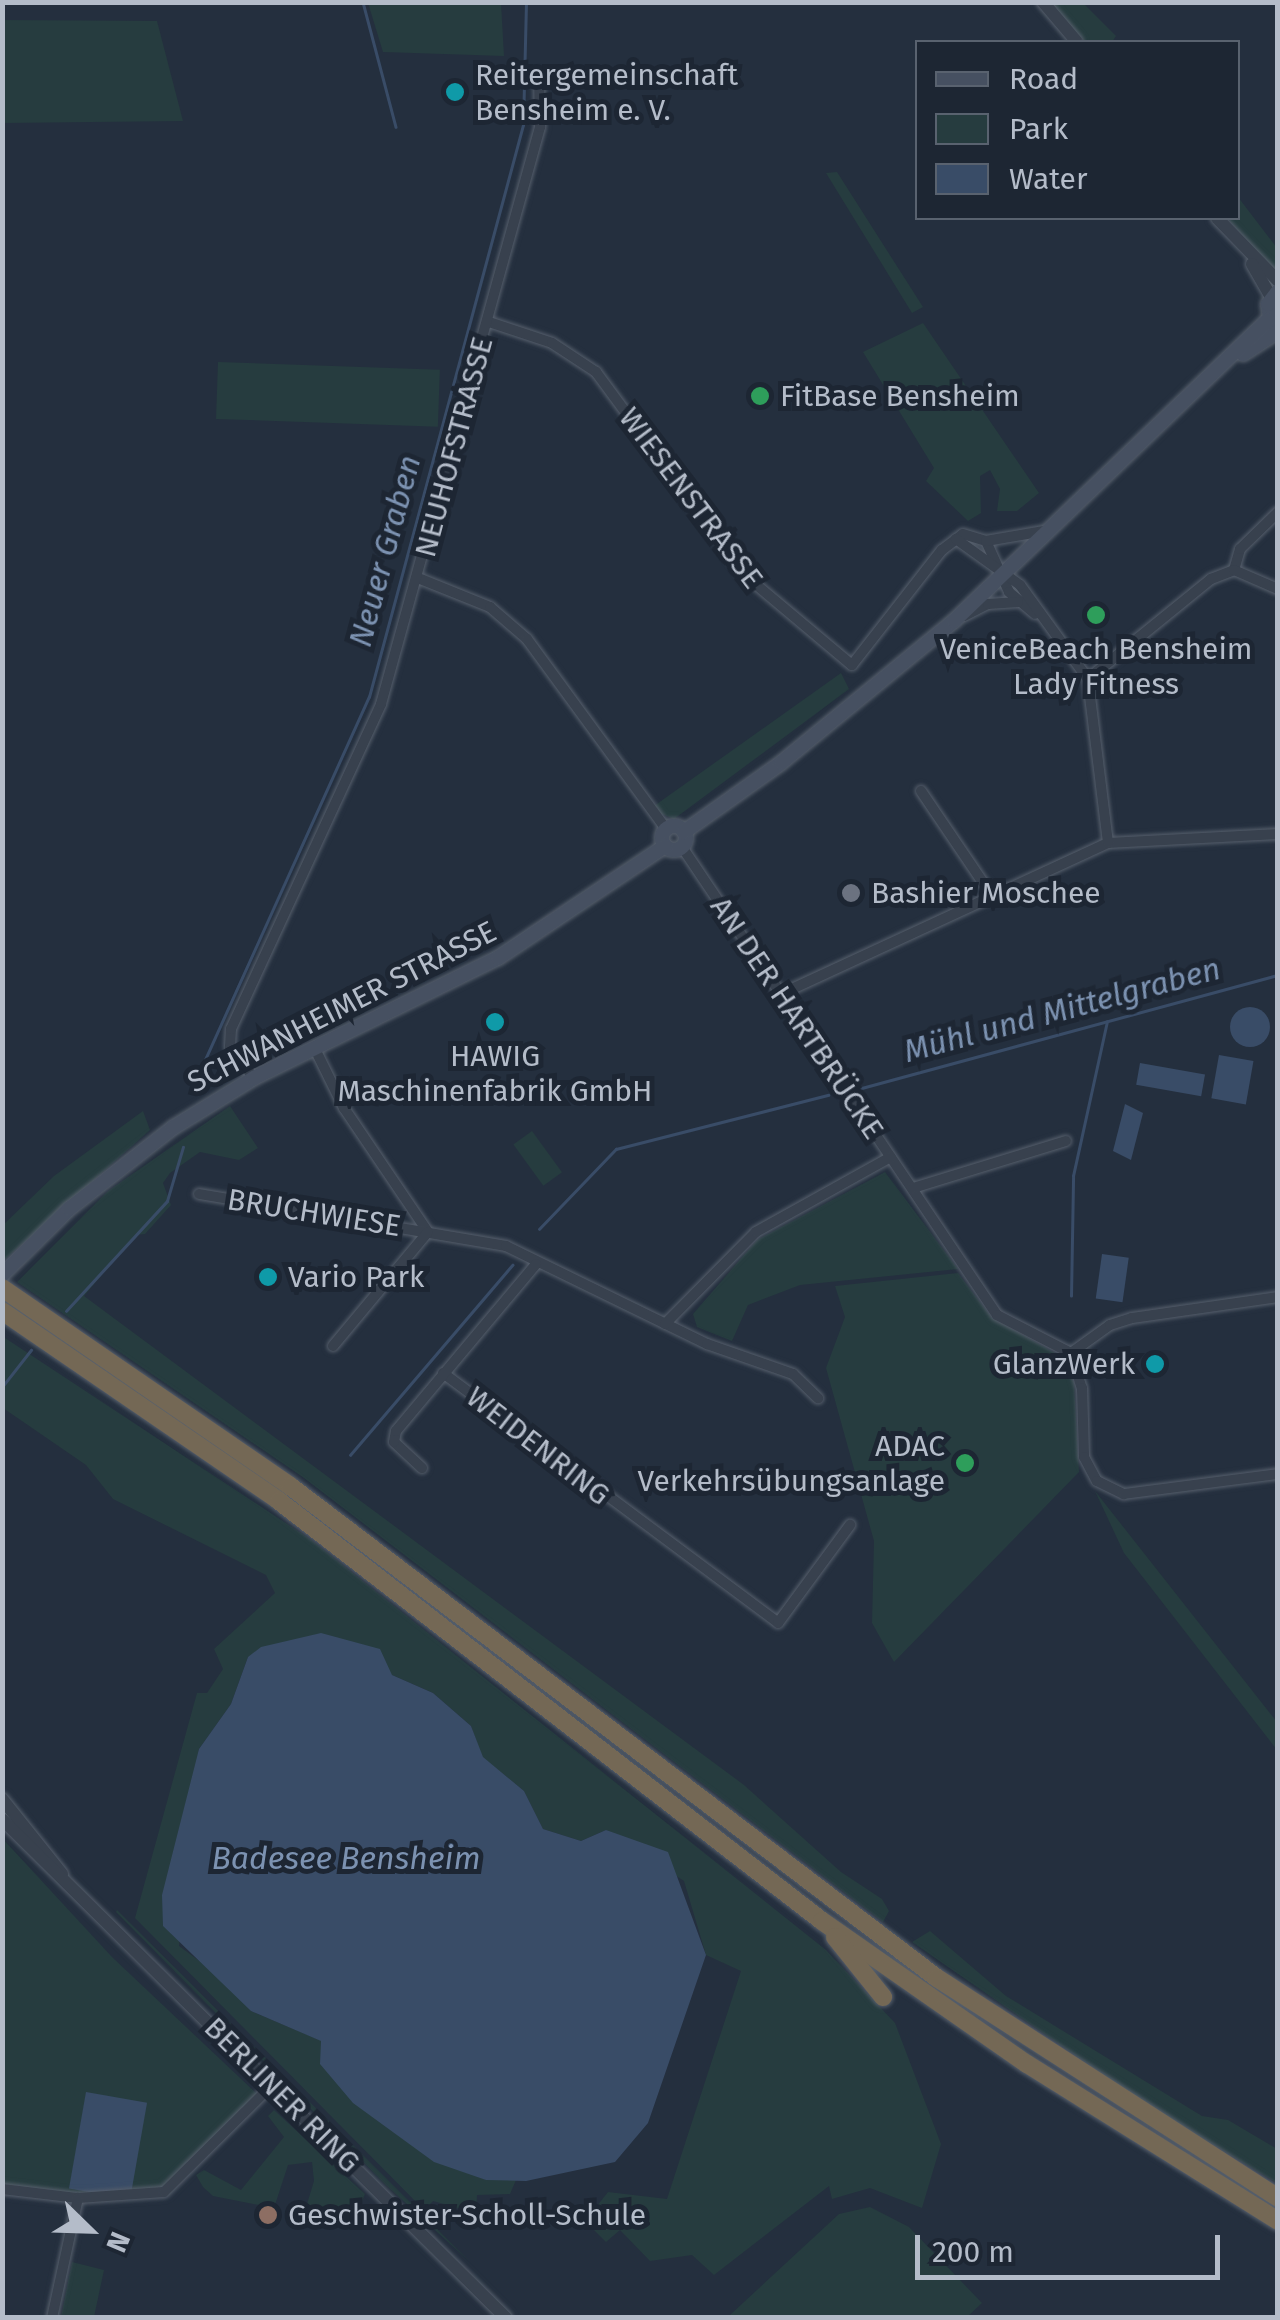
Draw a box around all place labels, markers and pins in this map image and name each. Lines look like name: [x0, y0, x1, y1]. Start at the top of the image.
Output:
place label: Reitergemeinschaft Bensheim e. V.: [475, 57, 738, 128]
marker: Reitergemeinschaft Bensheim e. V.: [444, 81, 466, 103]
place label: FitBase Bensheim: [780, 378, 1020, 414]
marker: FitBase Bensheim: [749, 385, 771, 407]
marker: VeniceBeach Bensheim Lady Fitness: [1085, 604, 1107, 626]
place label: VeniceBeach Bensheim Lady Fitness: [939, 631, 1253, 702]
place label: Bashier Moschee: [871, 875, 1101, 911]
marker: Bashier Moschee: [840, 882, 862, 904]
marker: HAWIG Maschinenfabrik GmbH: [484, 1011, 506, 1033]
place label: HAWIG Maschinenfabrik GmbH: [338, 1038, 652, 1108]
place label: Vario Park: [288, 1259, 424, 1295]
marker: Vario Park: [257, 1266, 279, 1288]
place label: GlanzWerk: [993, 1346, 1135, 1382]
marker: GlanzWerk: [1144, 1353, 1166, 1375]
place label: ADAC Verkehrsübungsanlage: [638, 1428, 945, 1498]
marker: ADAC Verkehrsübungsanlage: [954, 1452, 976, 1474]
place label: Geschwister-Scholl-Schule: [288, 2197, 646, 2233]
marker: Geschwister-Scholl-Schule: [257, 2204, 279, 2226]

